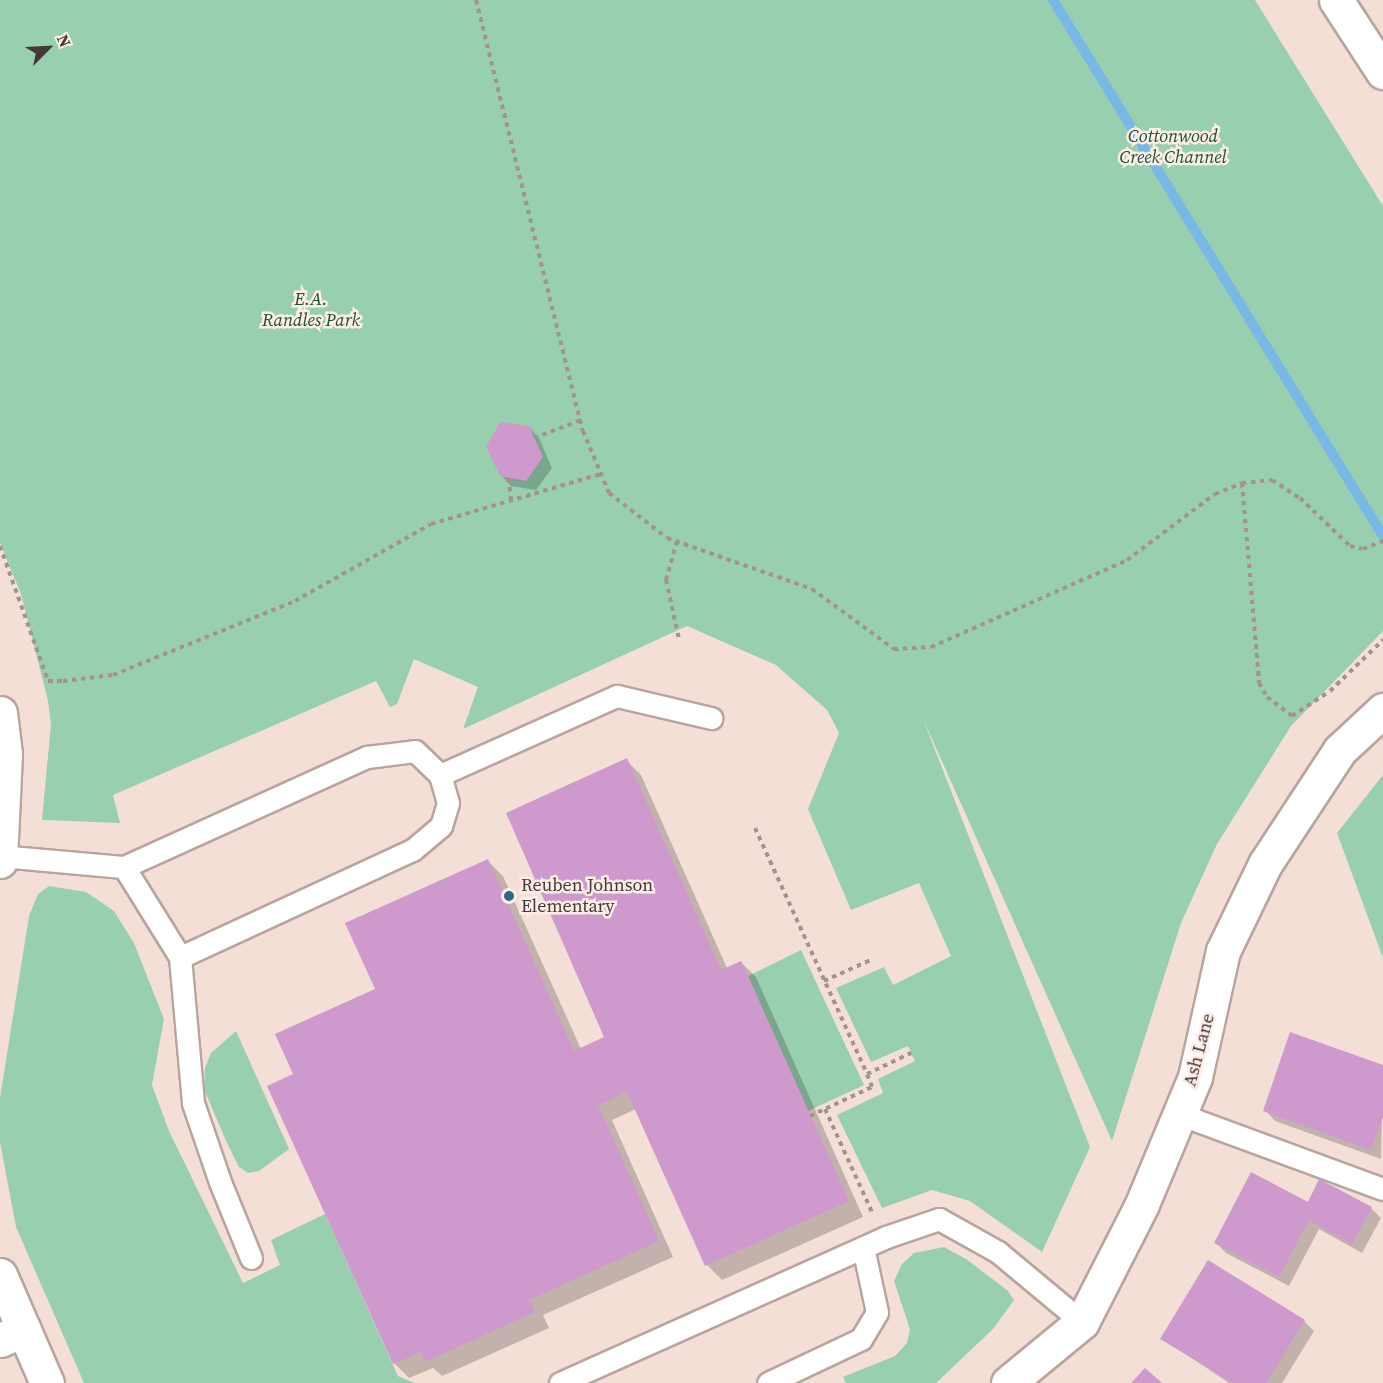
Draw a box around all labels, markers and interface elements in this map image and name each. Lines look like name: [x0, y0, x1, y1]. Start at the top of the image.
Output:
north arrow: [18, 18, 78, 78]
text: N: [52, 31, 77, 50]
park label: Cottonwood Creek Channel: [1120, 126, 1226, 168]
park label: E.A. Randles Park: [262, 289, 360, 332]
place label: Reuben Johnson Elementary: [521, 875, 653, 918]
marker: Reuben Johnson Elementary: [502, 889, 516, 903]
street label: Ash Lane: [1179, 1011, 1219, 1089]

